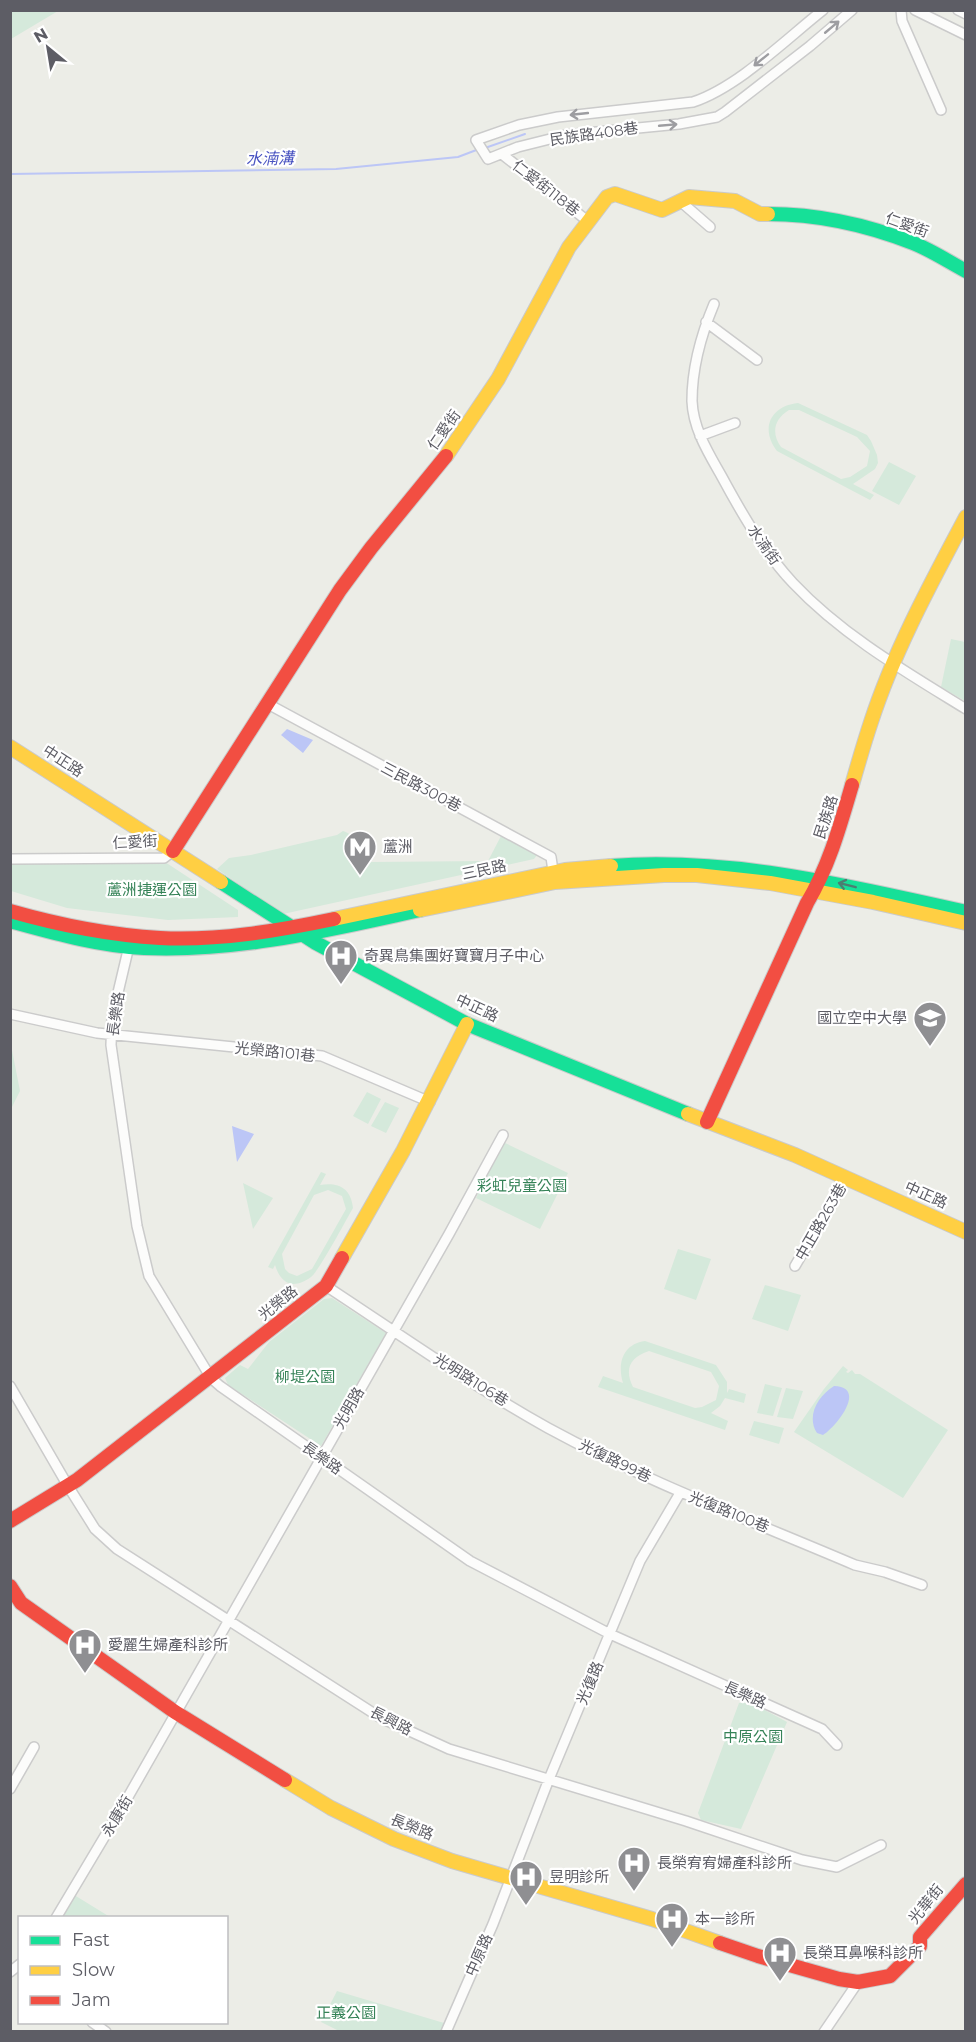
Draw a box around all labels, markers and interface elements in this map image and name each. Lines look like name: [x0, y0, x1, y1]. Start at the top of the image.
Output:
north arrow: [18, 18, 78, 78]
one-way arrow: [824, 21, 840, 34]
text: N: [30, 24, 51, 47]
one-way arrow: [754, 53, 769, 67]
one-way arrow: [570, 109, 589, 120]
street label: 民族路408巷: [548, 118, 640, 149]
one-way arrow: [658, 119, 678, 130]
water label: 水湳溝: [246, 149, 296, 168]
street label: 仁愛街118巷: [509, 155, 584, 220]
street label: 仁愛街: [883, 208, 932, 241]
street label: 仁愛街: [423, 406, 464, 454]
street label: 水湳街: [744, 521, 785, 569]
street label: 中正路: [39, 740, 87, 781]
street label: 三民路300巷: [378, 757, 465, 816]
street label: 民族路: [810, 793, 842, 841]
metro station icon: 蘆洲: [342, 829, 378, 876]
street label: 仁愛街: [112, 831, 158, 852]
place label: 蘆洲: [383, 837, 413, 856]
street label: 三民路: [460, 856, 508, 883]
one-way arrow: [838, 879, 857, 891]
park label: 蘆洲捷運公園: [107, 880, 197, 899]
hospital icon: 奇異鳥集團好寶寶月子中心: [323, 938, 359, 985]
place label: 奇異鳥集團好寶寶月子中心: [364, 946, 544, 965]
street label: 中正路: [453, 989, 502, 1026]
street label: 長樂路: [103, 990, 128, 1038]
school or university icon: 國立空中大學: [912, 1000, 948, 1047]
place label: 國立空中大學: [817, 1008, 907, 1027]
street label: 光榮路101巷: [234, 1038, 316, 1065]
park label: 彩虹兒童公園: [477, 1176, 567, 1195]
street label: 中正路: [902, 1177, 951, 1212]
street label: 中正路263巷: [791, 1180, 850, 1264]
street label: 光榮路: [254, 1281, 301, 1324]
street label: 光明路106巷: [430, 1349, 512, 1410]
park label: 柳堤公園: [275, 1367, 335, 1386]
street label: 光明路: [329, 1384, 368, 1432]
street label: 光復路99巷: [576, 1435, 655, 1486]
street label: 長樂路: [298, 1437, 346, 1478]
street label: 光復路100巷: [686, 1487, 772, 1536]
hospital icon: 愛麗生婦產科診所: [67, 1627, 103, 1674]
place label: 愛麗生婦產科診所: [108, 1635, 228, 1654]
street label: 光復路: [572, 1658, 607, 1707]
street label: 長樂路: [721, 1677, 770, 1712]
street label: 長興路: [367, 1702, 416, 1739]
park label: 中原公園: [723, 1727, 783, 1746]
street label: 永康街: [97, 1792, 136, 1840]
street label: 長榮路: [388, 1809, 437, 1844]
hospital icon: 長榮宥宥婦產科診所: [616, 1845, 652, 1892]
place label: 長榮宥宥婦產科診所: [657, 1853, 792, 1872]
hospital icon: 昱明診所: [508, 1859, 544, 1906]
place label: 昱明診所: [549, 1867, 609, 1886]
street label: 光華街: [904, 1880, 947, 1927]
hospital icon: 本一診所: [654, 1901, 690, 1948]
place label: 本一診所: [695, 1909, 755, 1928]
legend: [18, 1916, 228, 2024]
text: Fast: [72, 1929, 110, 1951]
street label: 中原路: [461, 1930, 496, 1979]
hospital icon: 長榮耳鼻喉科診所: [762, 1935, 798, 1982]
place label: 長榮耳鼻喉科診所: [803, 1943, 923, 1962]
text: Slow: [72, 1959, 115, 1981]
text: Jam: [71, 1989, 111, 2011]
park label: 正義公園: [316, 2003, 376, 2022]

